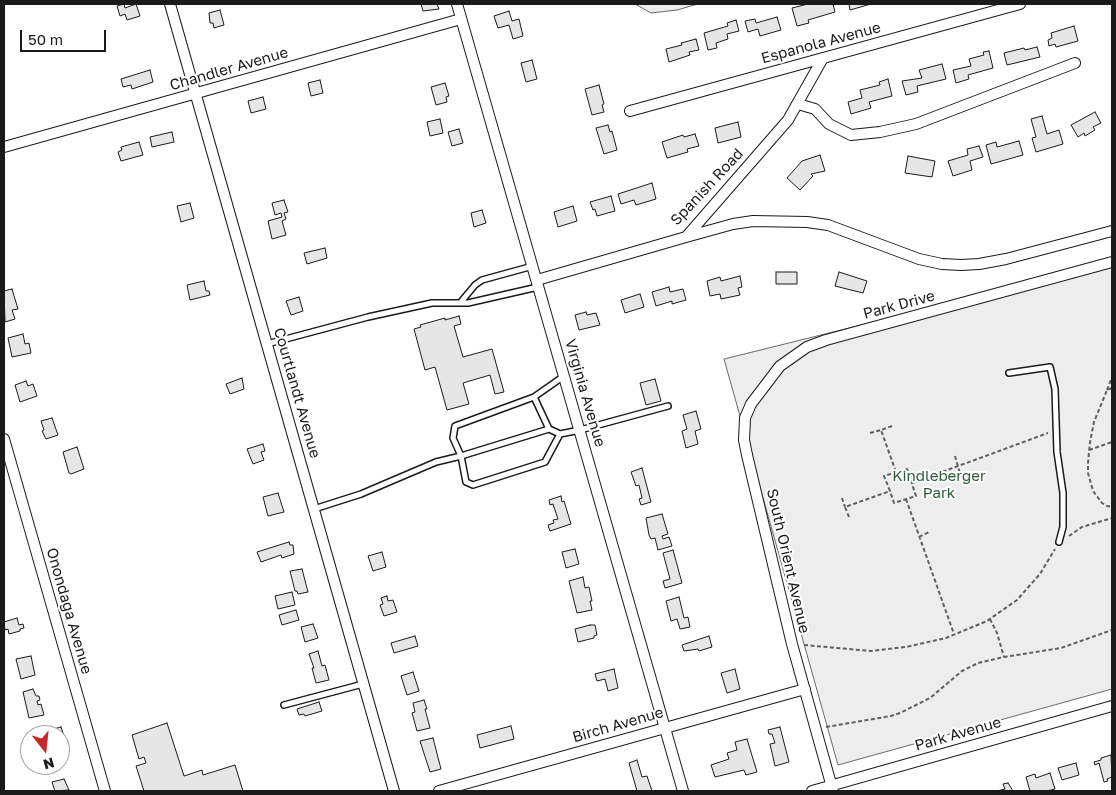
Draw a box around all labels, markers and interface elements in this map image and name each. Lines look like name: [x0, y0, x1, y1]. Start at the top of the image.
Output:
street label: Espanola Avenue: [759, 18, 883, 68]
scale bar: [22, 20, 109, 52]
text: 50 m: [28, 30, 63, 48]
street label: Chandler Avenue: [168, 44, 290, 94]
street label: Spanish Road: [667, 145, 747, 229]
street label: Park Drive: [861, 287, 937, 323]
street label: Courtlandt Avenue: [270, 326, 324, 460]
street label: Virginia Avenue: [561, 337, 609, 449]
park label: Kindleberger Park: [892, 467, 986, 502]
street label: South Orient Avenue: [763, 487, 813, 635]
street label: Onondaga Avenue: [42, 546, 96, 676]
street label: Birch Avenue: [570, 703, 666, 747]
street label: Park Avenue: [913, 713, 1003, 755]
north arrow: [20, 725, 70, 775]
text: N: [42, 754, 56, 774]

